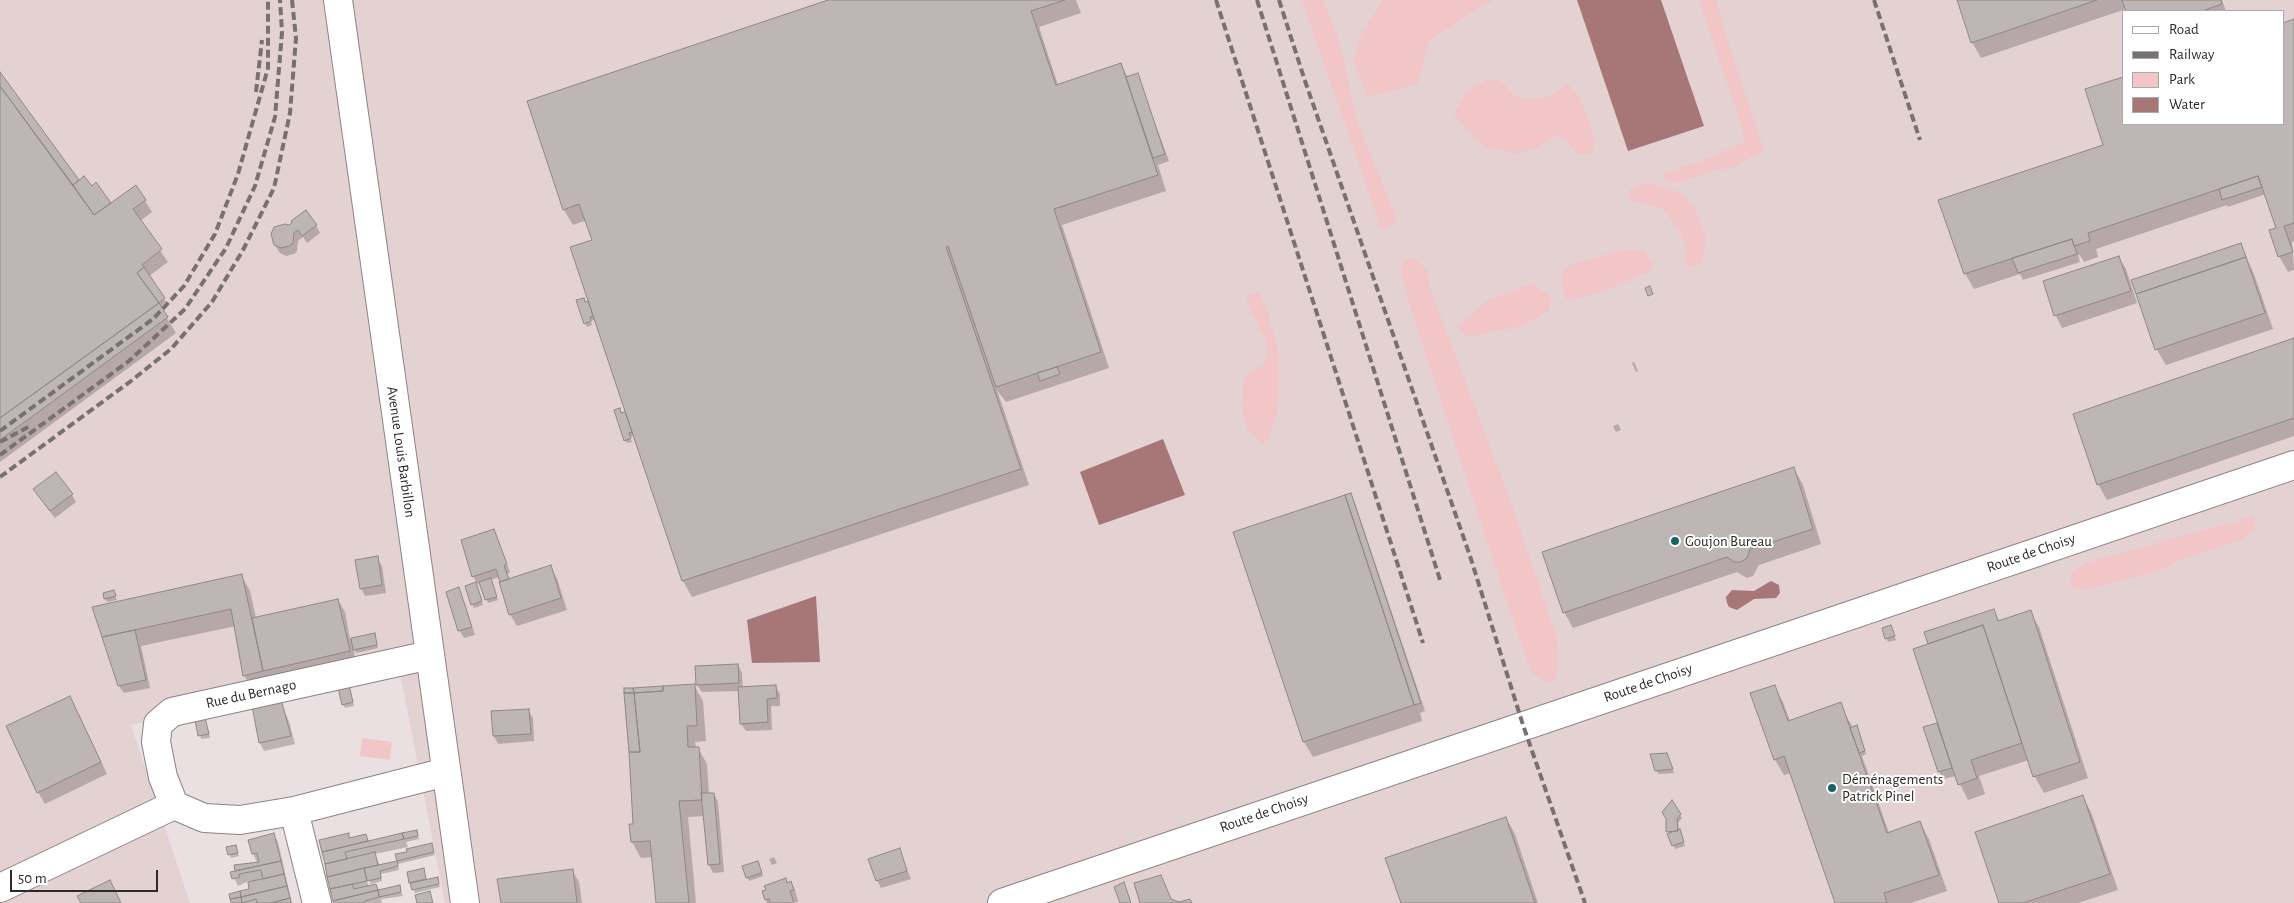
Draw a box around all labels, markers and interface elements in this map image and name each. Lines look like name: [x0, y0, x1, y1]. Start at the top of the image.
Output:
legend: [2122, 10, 2284, 125]
text: Road: [2169, 22, 2199, 37]
text: Railway: [2169, 47, 2214, 62]
text: Park: [2169, 72, 2195, 87]
text: Water: [2169, 97, 2205, 112]
street label: Avenue Louis Barbillon: [383, 385, 419, 519]
street label: Route de Choisy: [1984, 529, 2078, 577]
place label: Goujon Bureau: [1685, 532, 1772, 550]
marker: Goujon Bureau: [1669, 535, 1681, 547]
street label: Route de Choisy: [1601, 659, 1695, 707]
street label: Rue du Bernago: [204, 676, 298, 712]
place label: Déménagements Patrick Pinel: [1842, 770, 1943, 805]
marker: Déménagements Patrick Pinel: [1826, 782, 1838, 794]
street label: Route de Choisy: [1217, 789, 1311, 837]
scale bar: [12, 860, 160, 892]
text: 50 m: [18, 871, 47, 886]

